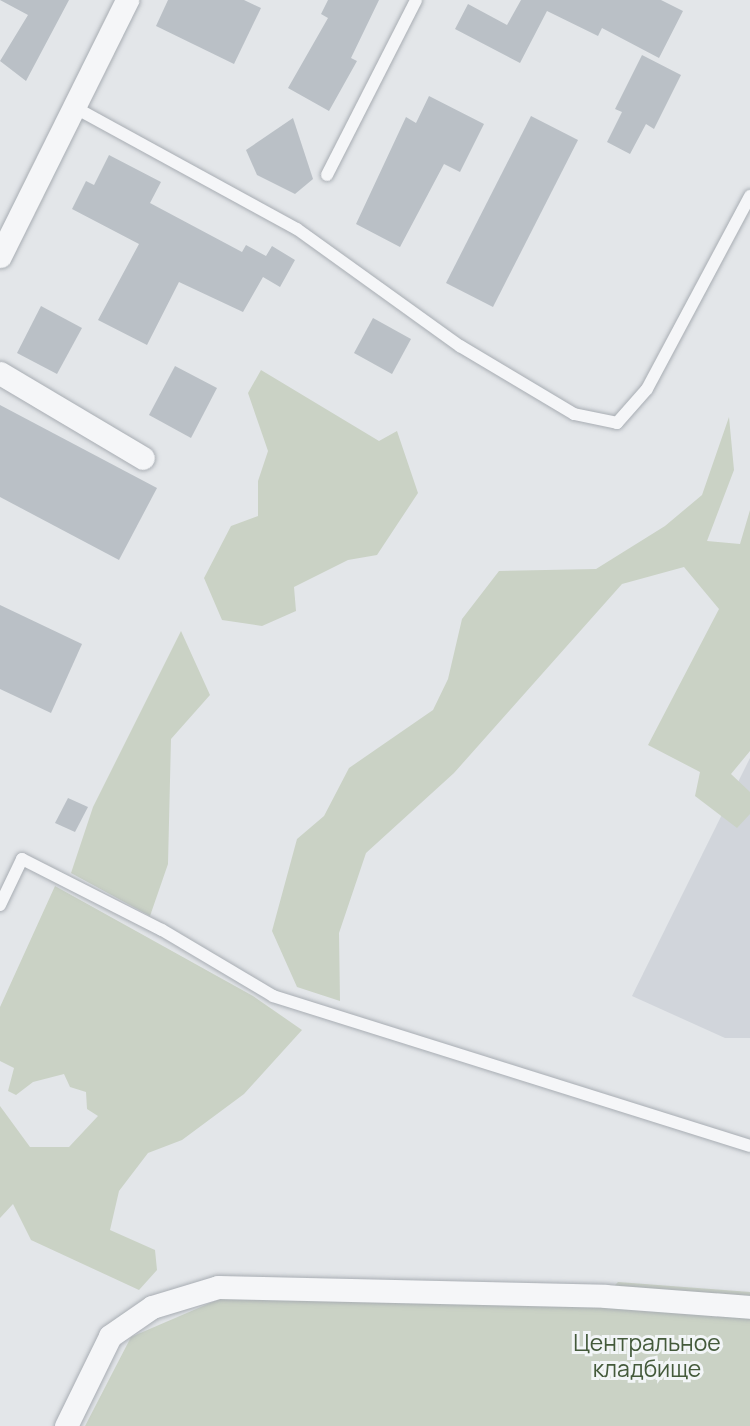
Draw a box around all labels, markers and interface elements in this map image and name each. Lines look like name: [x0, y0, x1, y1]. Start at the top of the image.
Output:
park label: Центральное кладбище: [573, 1328, 721, 1382]

